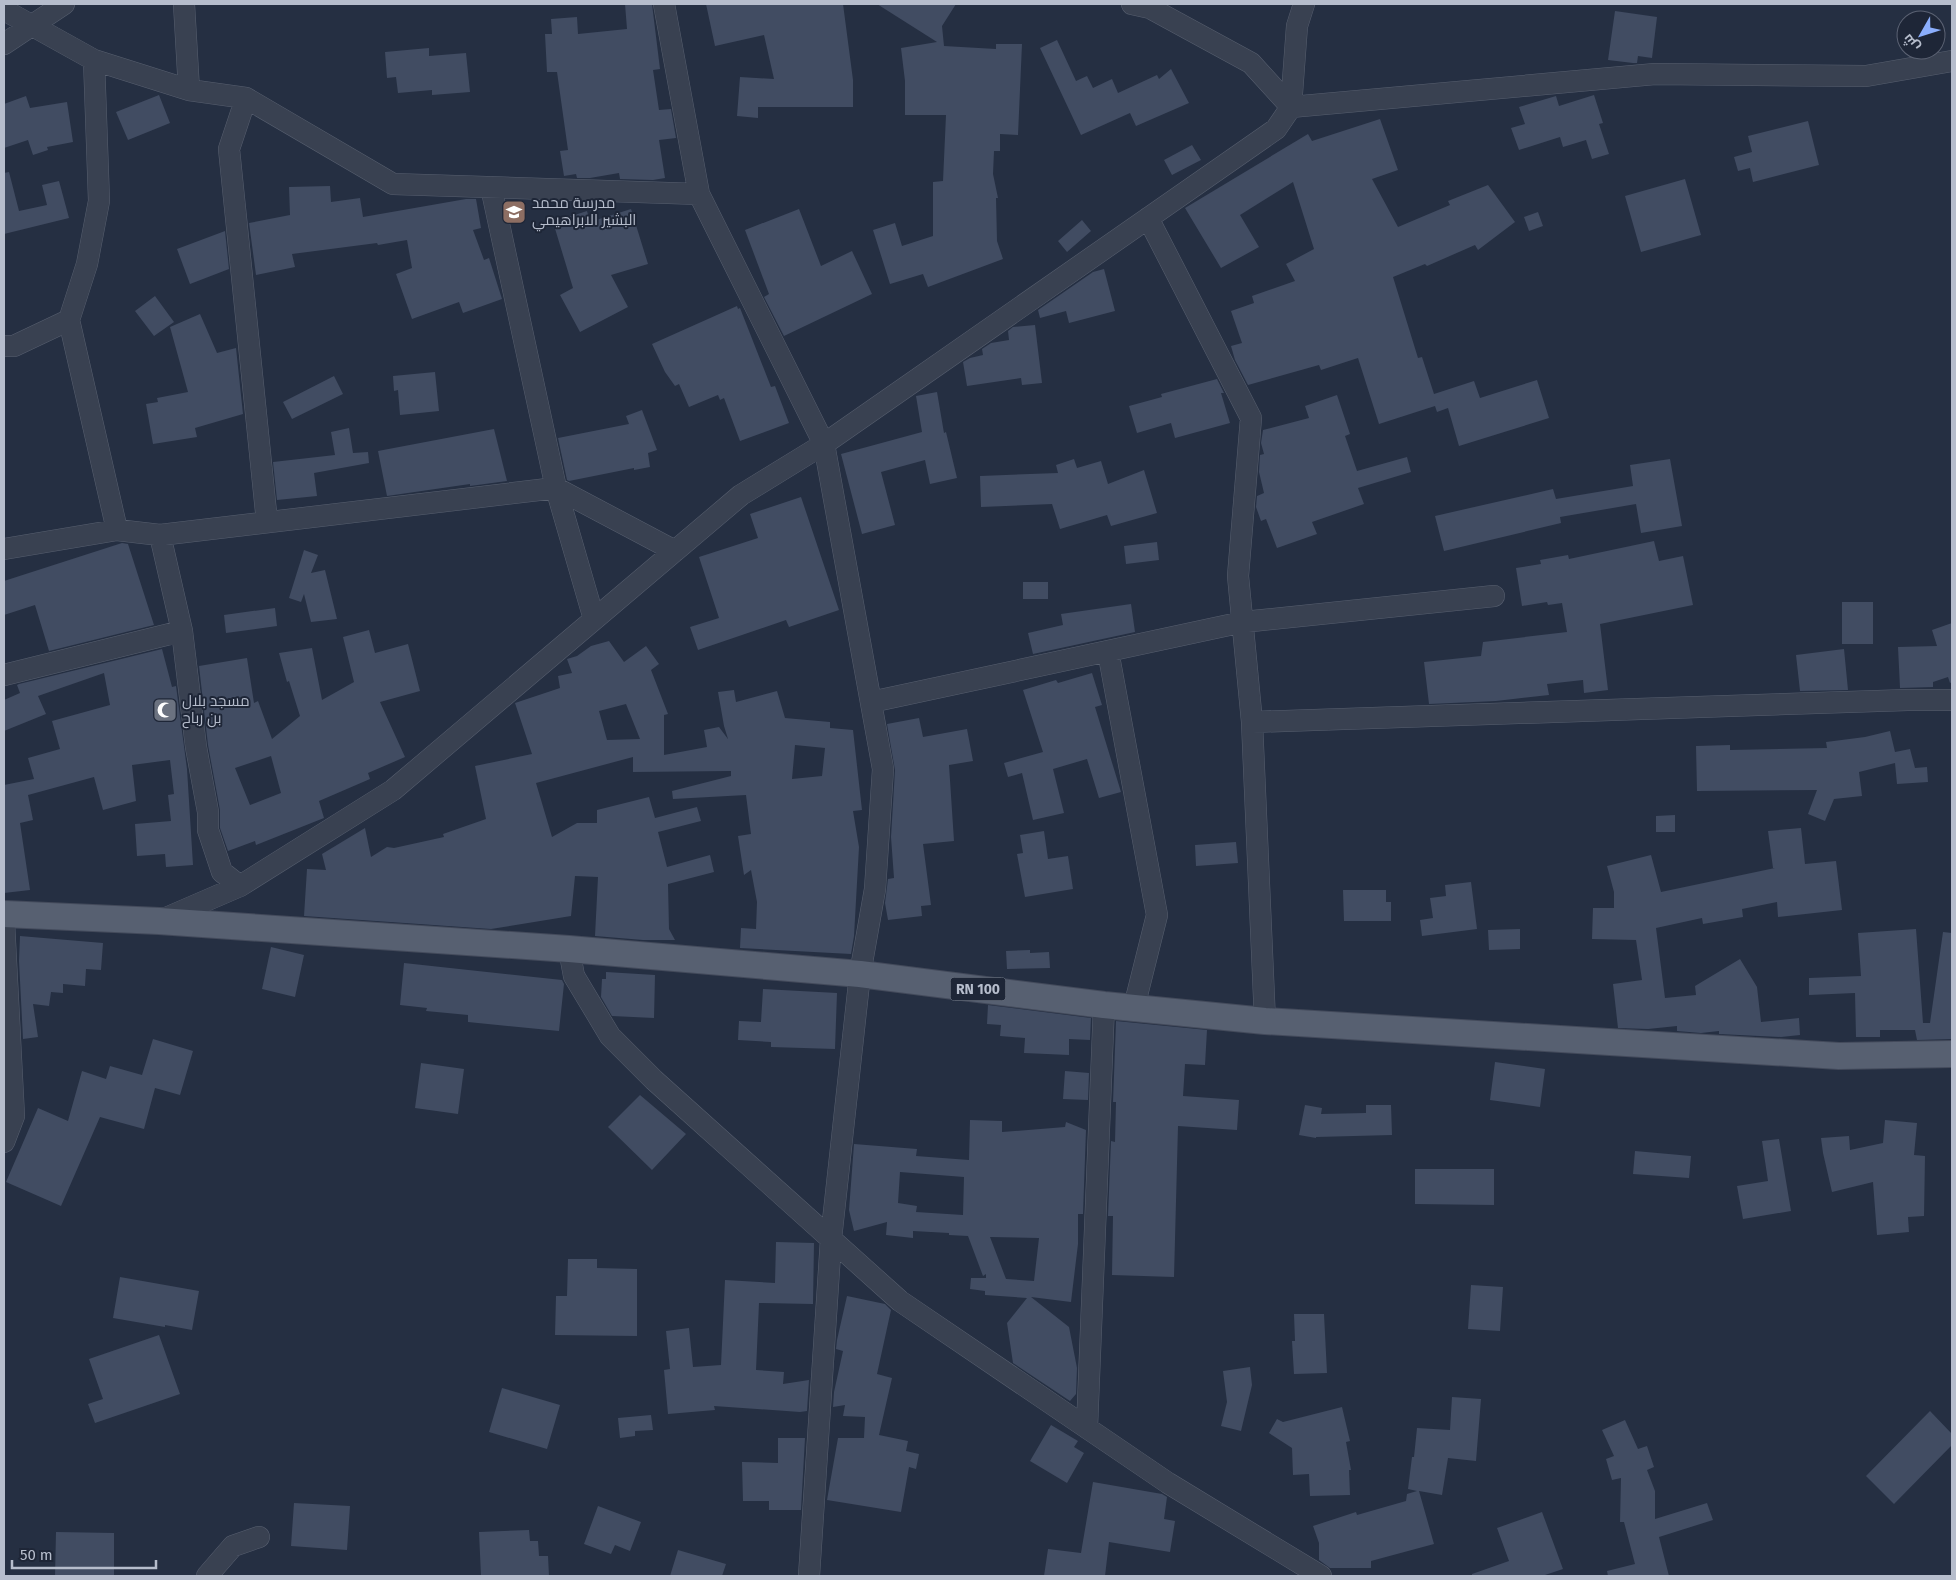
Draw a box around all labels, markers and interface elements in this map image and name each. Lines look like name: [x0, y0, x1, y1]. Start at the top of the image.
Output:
north arrow: [1896, 10, 1946, 60]
text: ش: [1899, 31, 1924, 55]
place label: مدرسة محمد البشير الابراهيمي: [532, 194, 636, 232]
school or university icon: مدرسة محمد البشير الابراهيمي: [501, 199, 527, 225]
place label: مسجد بلال بن رباح: [182, 692, 250, 729]
mosque icon: مسجد بلال بن رباح: [152, 697, 178, 723]
road number: RN 100: [950, 978, 1006, 1001]
scale bar: [12, 1538, 156, 1570]
text: 50 m: [20, 1546, 53, 1564]

